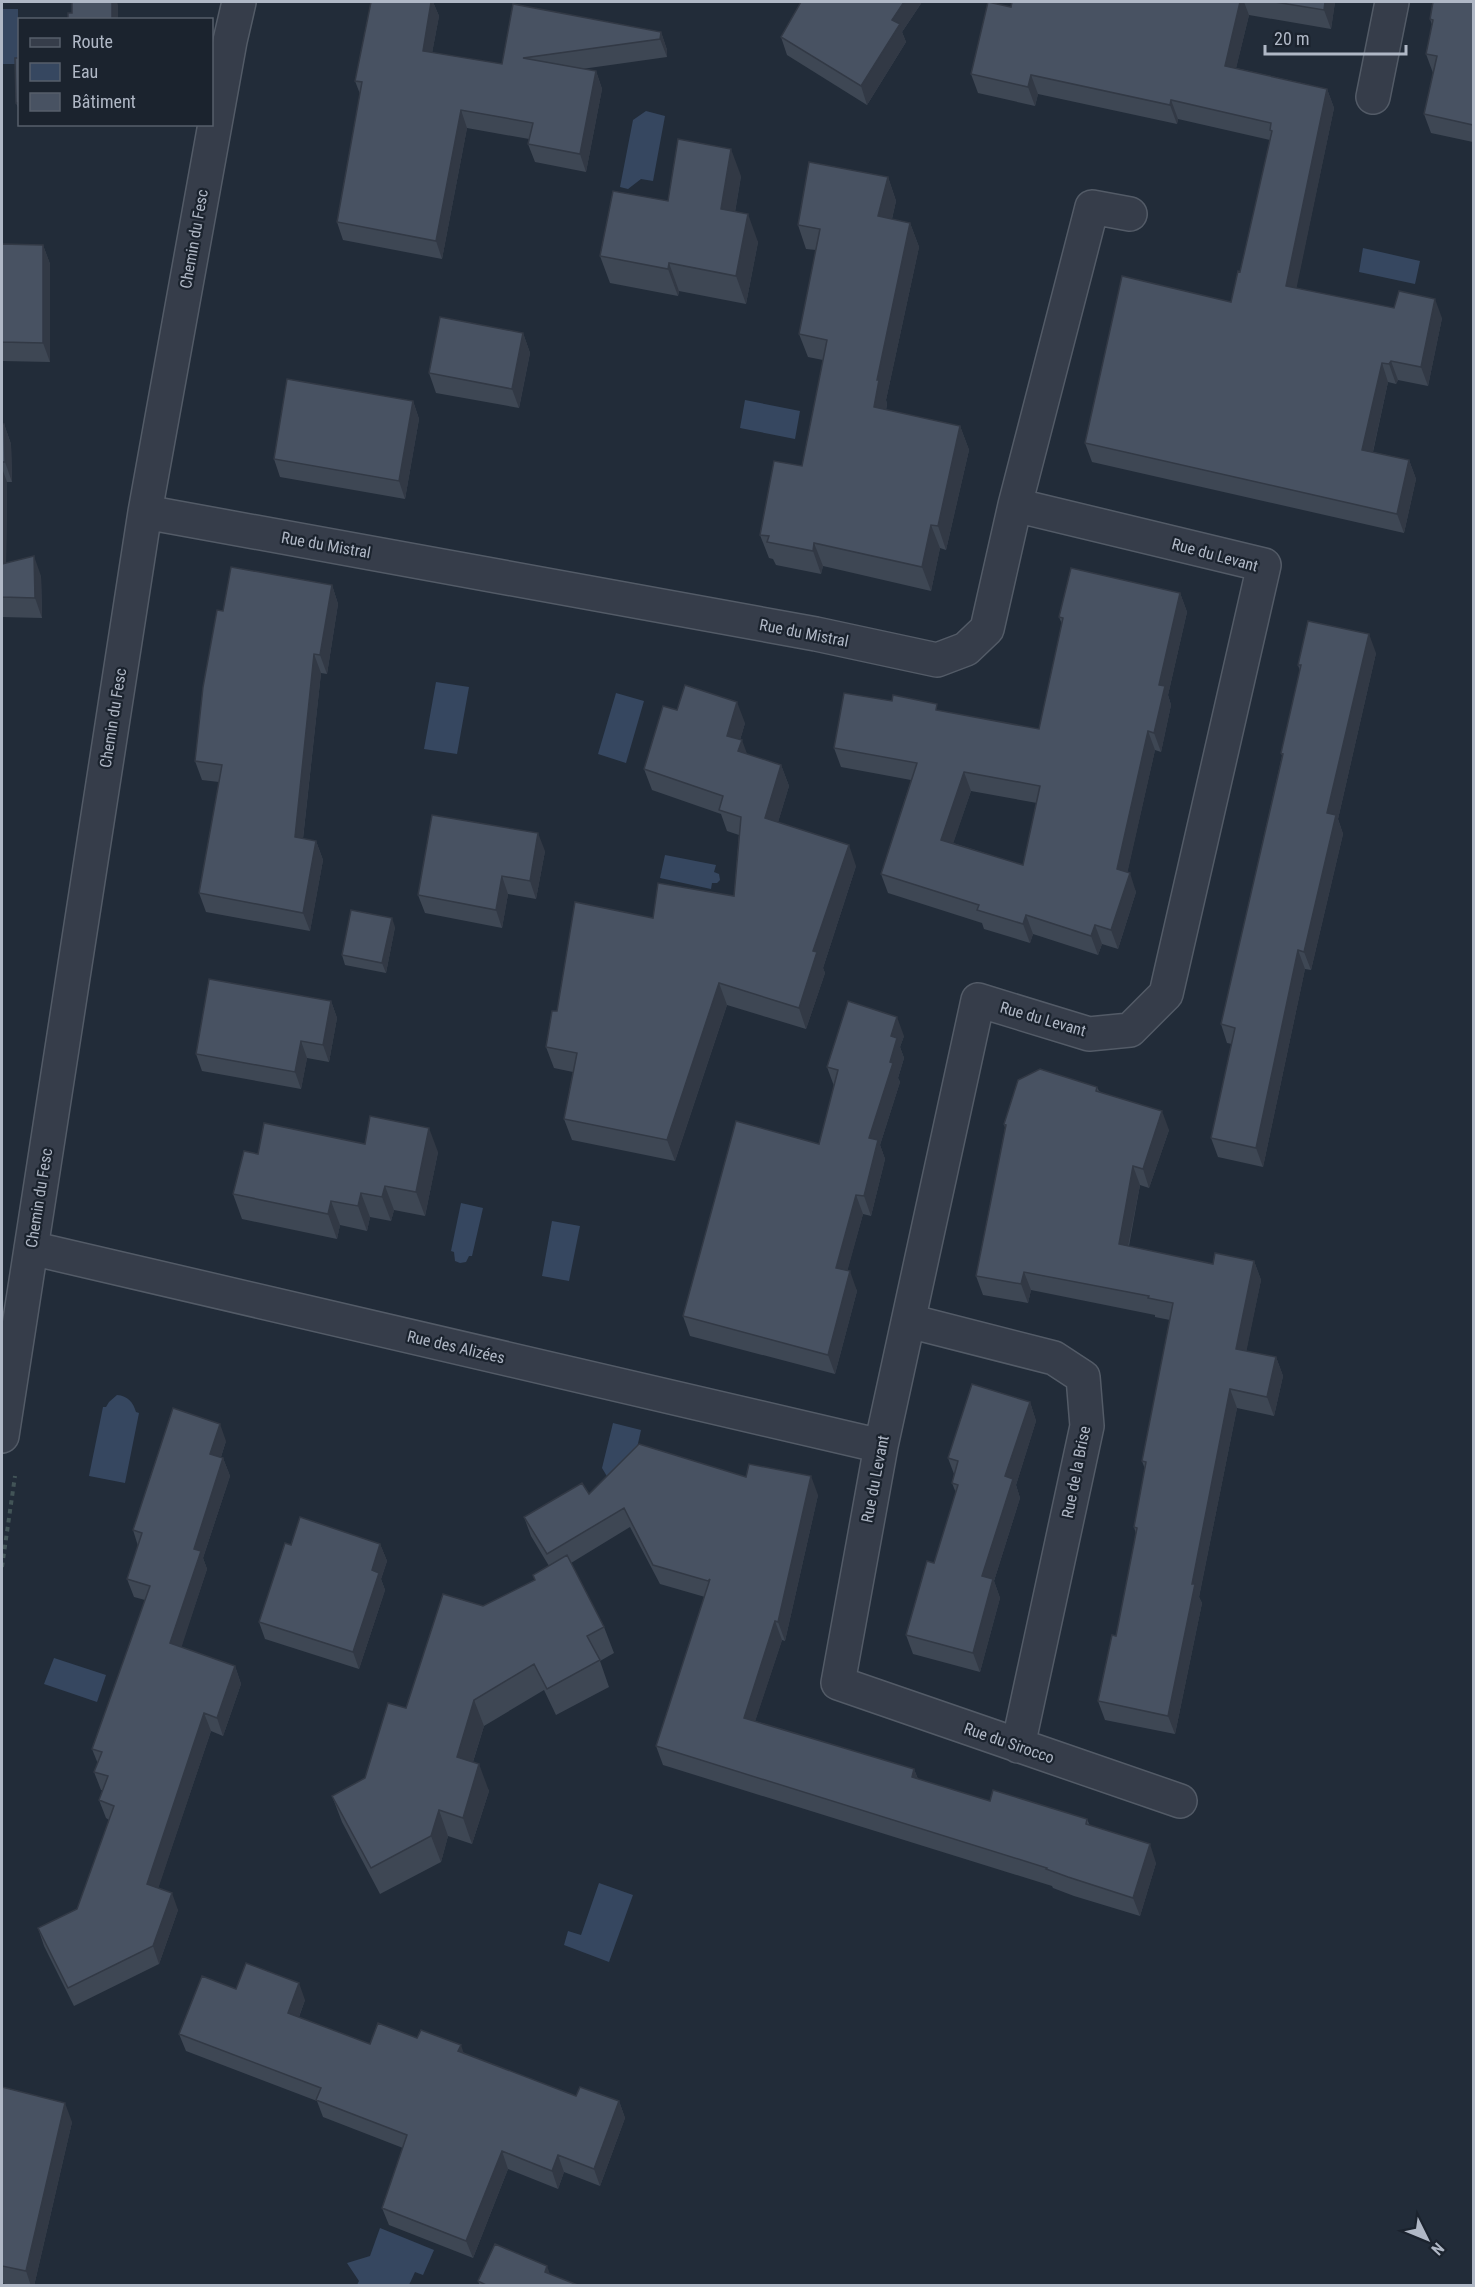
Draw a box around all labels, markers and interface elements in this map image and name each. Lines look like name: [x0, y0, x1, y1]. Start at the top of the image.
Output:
legend: [18, 18, 213, 126]
scale bar: [1265, 18, 1406, 56]
text: 20 m: [1274, 28, 1309, 49]
text: Route: [72, 31, 113, 52]
text: Eau: [72, 61, 98, 82]
text: Bâtiment: [72, 91, 136, 112]
street label: Chemin du Fesc: [176, 188, 212, 290]
street label: Rue du Mistral: [280, 528, 372, 562]
street label: Rue du Levant: [1170, 534, 1261, 576]
street label: Rue du Mistral: [758, 615, 850, 651]
street label: Chemin du Fesc: [96, 667, 130, 769]
street label: Rue du Levant: [998, 998, 1088, 1040]
street label: Chemin du Fesc: [22, 1147, 56, 1249]
street label: Rue des Alizées: [405, 1327, 507, 1367]
street label: Rue de la Brise: [1058, 1424, 1094, 1520]
street label: Rue du Levant: [857, 1433, 893, 1524]
street label: Rue du Sirocco: [961, 1719, 1057, 1767]
north arrow: [1397, 2209, 1457, 2269]
text: N: [1427, 2239, 1448, 2259]

